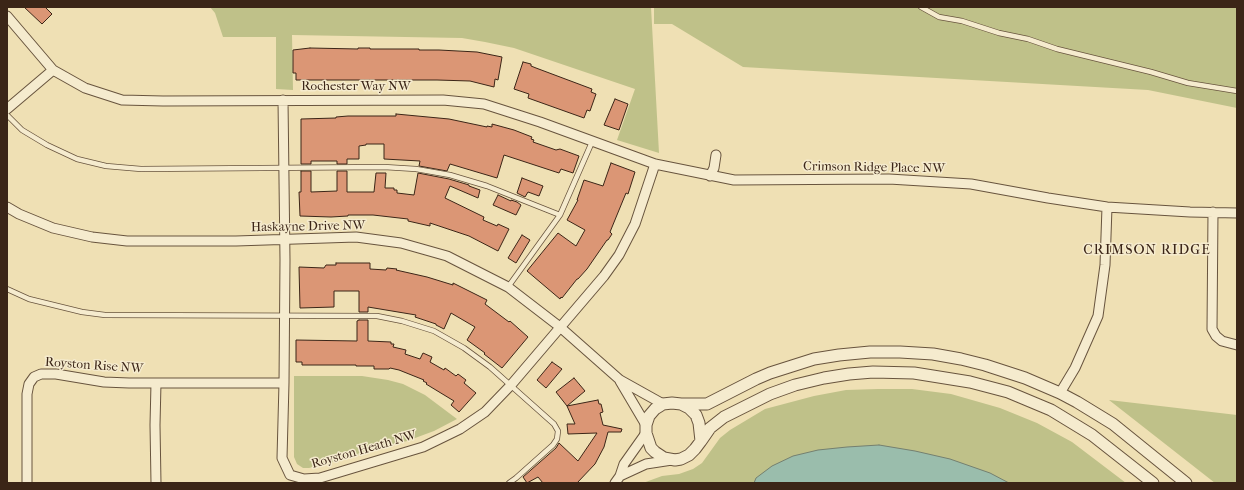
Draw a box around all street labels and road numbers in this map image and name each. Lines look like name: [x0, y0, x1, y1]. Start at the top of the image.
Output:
street label: Rochester Way NW: [301, 79, 411, 95]
street label: Crimson Ridge Place NW: [803, 159, 945, 177]
street label: Haskayne Drive NW: [251, 218, 365, 236]
street label: Royston Rise NW: [44, 355, 144, 377]
street label: Royston Heath NW: [310, 428, 418, 472]

